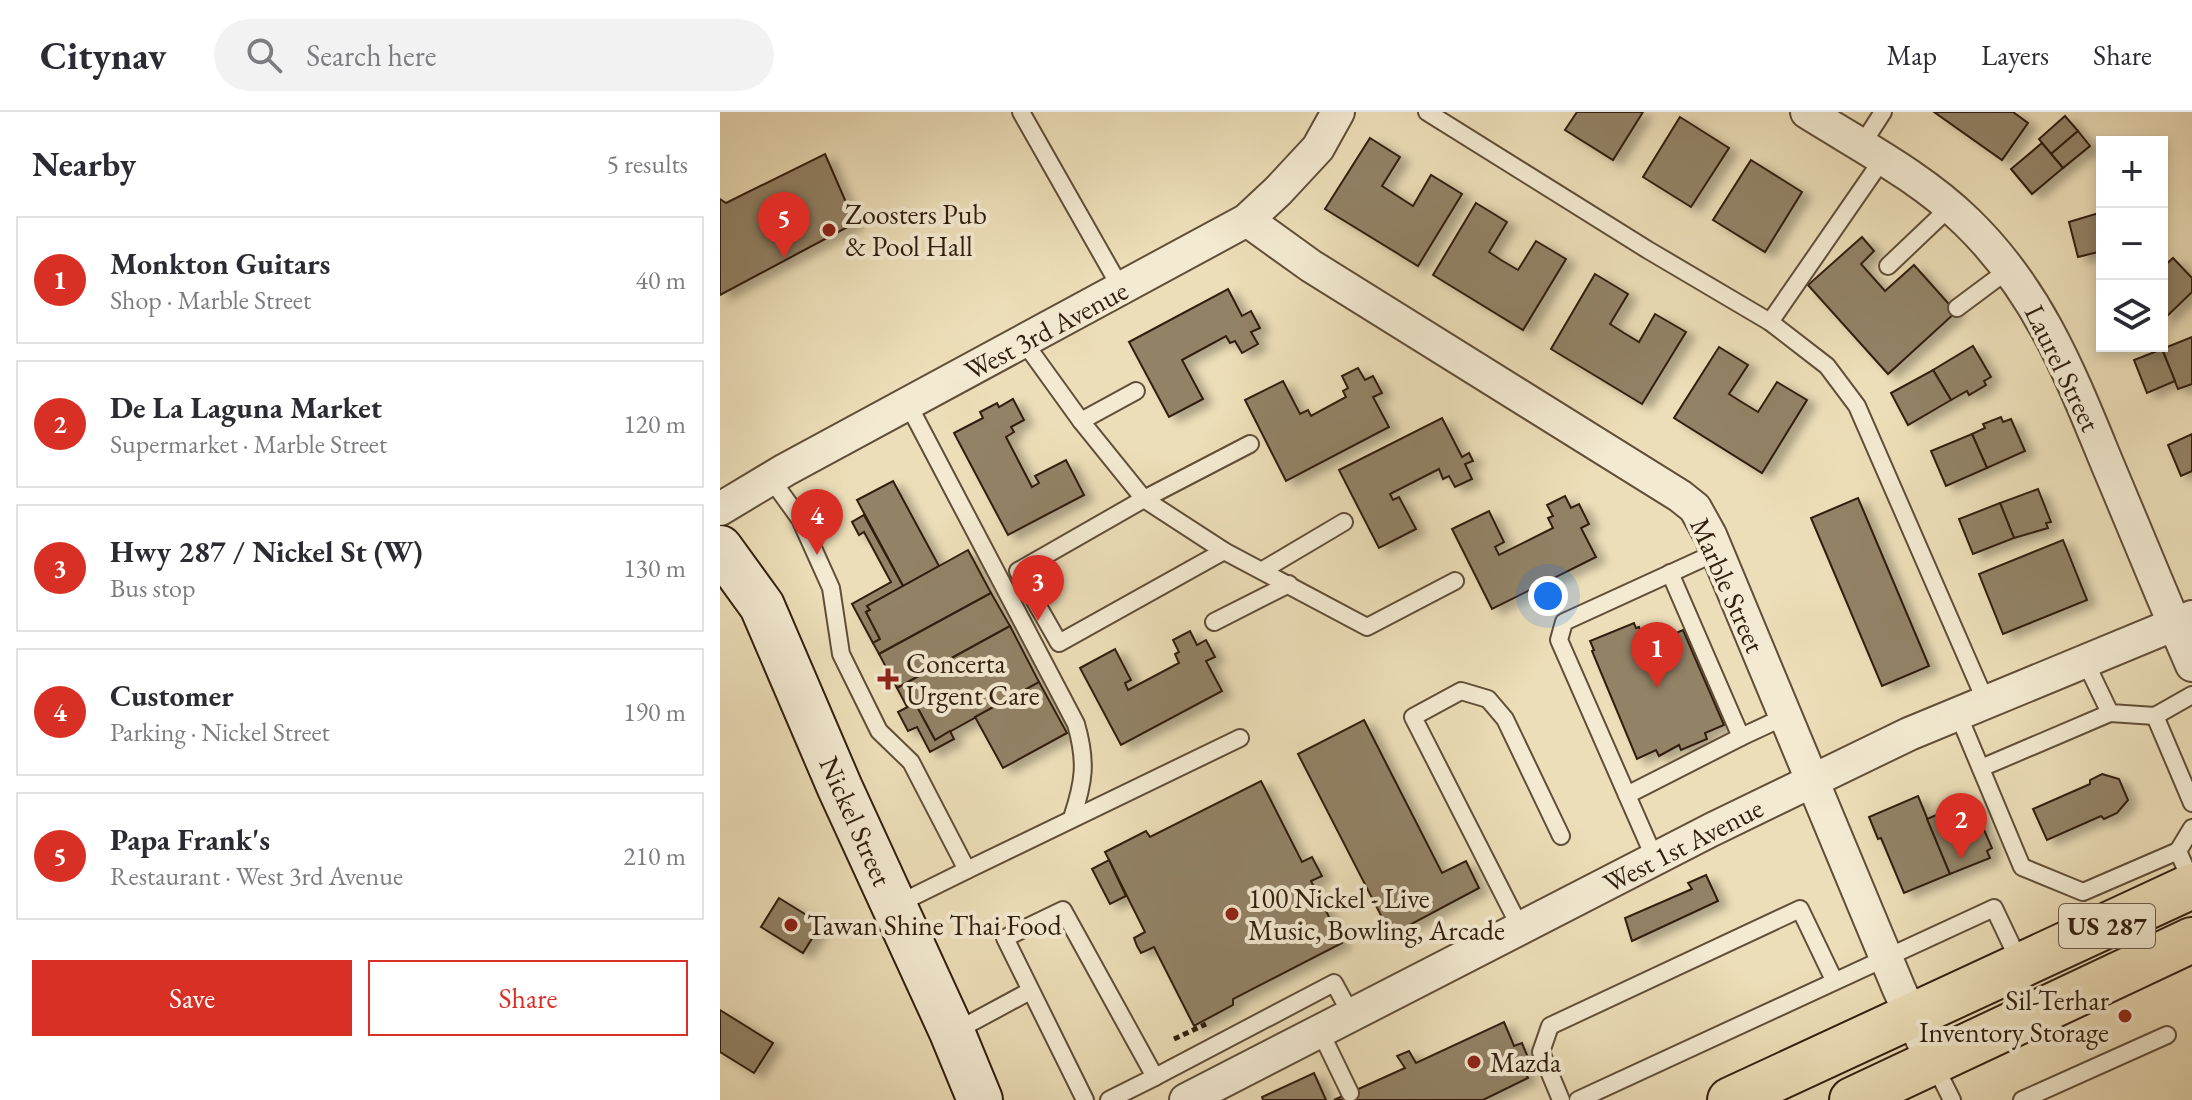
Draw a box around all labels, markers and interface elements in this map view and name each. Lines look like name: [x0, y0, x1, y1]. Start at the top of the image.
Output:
search box: [214, 19, 774, 91]
text: Citynav: [40, 31, 166, 80]
icon: search: [242, 33, 286, 77]
text: Search here: [306, 36, 436, 75]
text: Map: [1887, 37, 1937, 73]
text: Layers: [1981, 37, 2049, 73]
text: Share: [2093, 37, 2152, 73]
map controls: [2096, 136, 2168, 352]
button: +: [2096, 136, 2168, 208]
text: Nearby: [32, 142, 136, 186]
text: 5 results: [607, 147, 688, 181]
pin: 5: [758, 192, 810, 258]
place label: Zoosters Pub & Pool Hall: [845, 196, 987, 264]
button: −: [2096, 208, 2168, 280]
marker: Zoosters Pub & Pool Hall: [820, 221, 838, 239]
text: Monkton Guitars: [110, 244, 330, 283]
text: 1: [53, 263, 67, 297]
text: 40 m: [636, 263, 686, 297]
street label: West 3rd Avenue: [958, 272, 1134, 388]
button: layers: [2096, 280, 2168, 352]
text: Shop · Marble Street: [110, 283, 311, 317]
street label: Laurel Street: [2017, 299, 2109, 437]
text: De La Laguna Market: [110, 388, 382, 427]
text: 2: [53, 407, 67, 441]
text: 120 m: [623, 407, 686, 441]
text: Supermarket · Marble Street: [110, 427, 387, 461]
pin: 4: [791, 489, 843, 555]
street label: Marble Street: [1682, 512, 1774, 658]
text: Hwy 287 / Nickel St (W): [110, 532, 423, 571]
text: 3: [53, 551, 67, 585]
text: 130 m: [623, 551, 686, 585]
pin: 3: [1012, 555, 1064, 621]
text: Bus stop: [110, 571, 196, 605]
your location: [1528, 576, 1568, 616]
pin: 1: [1631, 622, 1683, 688]
place label: Concerta Urgent Care: [906, 645, 1040, 713]
marker: Concerta Urgent Care: [877, 668, 899, 690]
text: Customer: [110, 676, 234, 715]
text: 4: [53, 695, 67, 729]
text: 190 m: [623, 695, 686, 729]
text: Parking · Nickel Street: [110, 715, 330, 749]
street label: Nickel Street: [811, 750, 901, 892]
street label: West 1st Avenue: [1597, 789, 1769, 901]
pin: 2: [1935, 793, 1987, 859]
text: Papa Frank's: [110, 820, 270, 859]
text: 5: [53, 839, 67, 873]
text: 210 m: [623, 839, 686, 873]
text: Restaurant · West 3rd Avenue: [110, 859, 403, 893]
place label: 100 Nickel - Live Music, Bowling, Arcade: [1248, 880, 1505, 948]
road number: US 287: [2059, 904, 2155, 948]
marker: 100 Nickel - Live Music, Bowling, Arcade: [1223, 905, 1241, 923]
place label: Tawan Shine Thai Food: [807, 907, 1062, 943]
marker: Tawan Shine Thai Food: [782, 916, 800, 934]
button: Save: [32, 960, 352, 1036]
button: Share: [368, 960, 688, 1036]
place label: Sil-Terhar Inventory Storage: [1919, 982, 2110, 1050]
marker: Sil-Terhar Inventory Storage: [2116, 1007, 2134, 1025]
place label: Mazda: [1490, 1044, 1562, 1080]
marker: Mazda: [1465, 1053, 1483, 1071]

